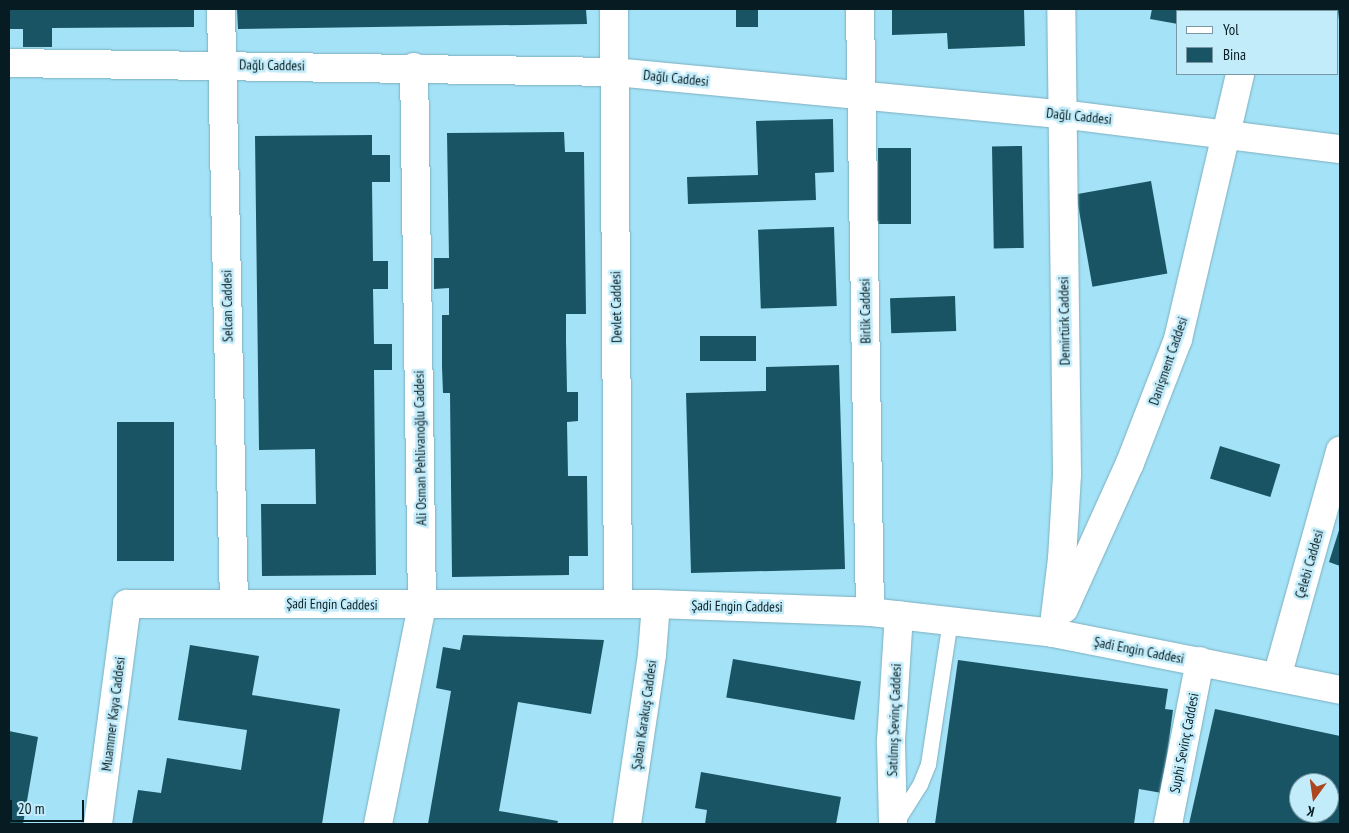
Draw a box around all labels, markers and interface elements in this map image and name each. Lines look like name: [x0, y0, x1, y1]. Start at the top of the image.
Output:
legend: [1176, 10, 1339, 75]
text: Yol: [1223, 20, 1239, 39]
text: Bina: [1223, 45, 1246, 64]
street label: Dağlı Caddesi: [239, 56, 305, 74]
street label: Dağlı Caddesi: [642, 66, 710, 90]
street label: Dağlı Caddesi: [1045, 104, 1113, 128]
street label: Selcan Caddesi: [218, 270, 236, 342]
street label: Devlet Caddesi: [607, 271, 625, 343]
street label: Demirtürk Caddesi: [1055, 276, 1073, 366]
street label: Birlik Caddesi: [856, 278, 874, 344]
street label: Danişment Caddesi: [1145, 315, 1191, 407]
street label: Ali Osman Pehlivanoğlu Caddesi: [410, 370, 430, 526]
street label: Çelebi Caddesi: [1291, 528, 1327, 600]
street label: Şadi Engin Caddesi: [286, 595, 378, 613]
street label: Şadi Engin Caddesi: [691, 597, 783, 615]
street label: Şadi Engin Caddesi: [1092, 633, 1186, 667]
street label: Muammer Kaya Caddesi: [98, 656, 128, 772]
street label: Şaban Karakuş Caddesi: [628, 659, 660, 771]
street label: Satılmış Sevinç Caddesi: [884, 663, 904, 777]
street label: Suphi Sevinç Caddesi: [1166, 691, 1202, 795]
north arrow: [1289, 773, 1339, 823]
scale bar: [12, 790, 86, 822]
text: 20 m: [18, 799, 44, 818]
text: K: [1305, 802, 1316, 821]

